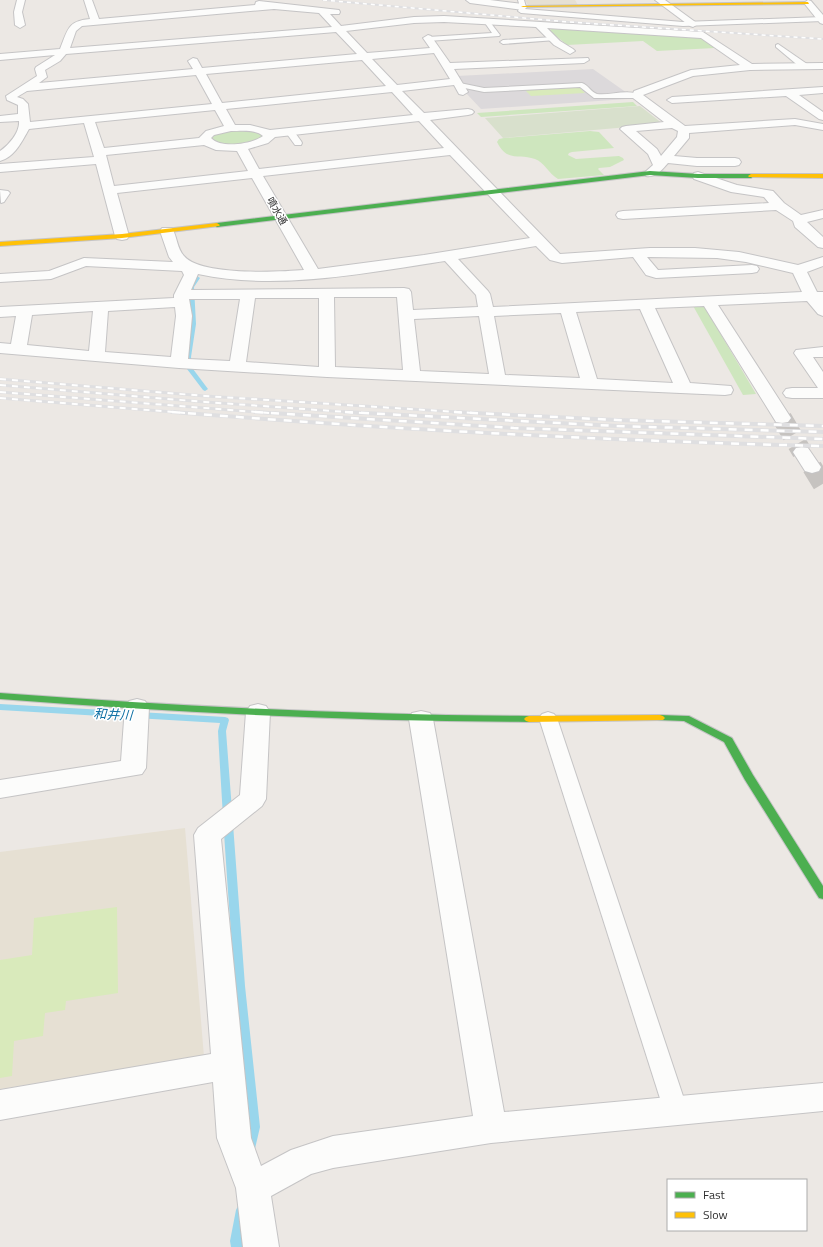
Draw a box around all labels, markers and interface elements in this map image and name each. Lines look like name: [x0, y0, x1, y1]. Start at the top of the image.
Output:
street label: 噴水通: [263, 194, 291, 228]
water label: 和井川: [93, 703, 135, 725]
legend: [667, 1179, 807, 1231]
text: Fast: [703, 1185, 726, 1204]
text: Slow: [703, 1205, 728, 1224]

